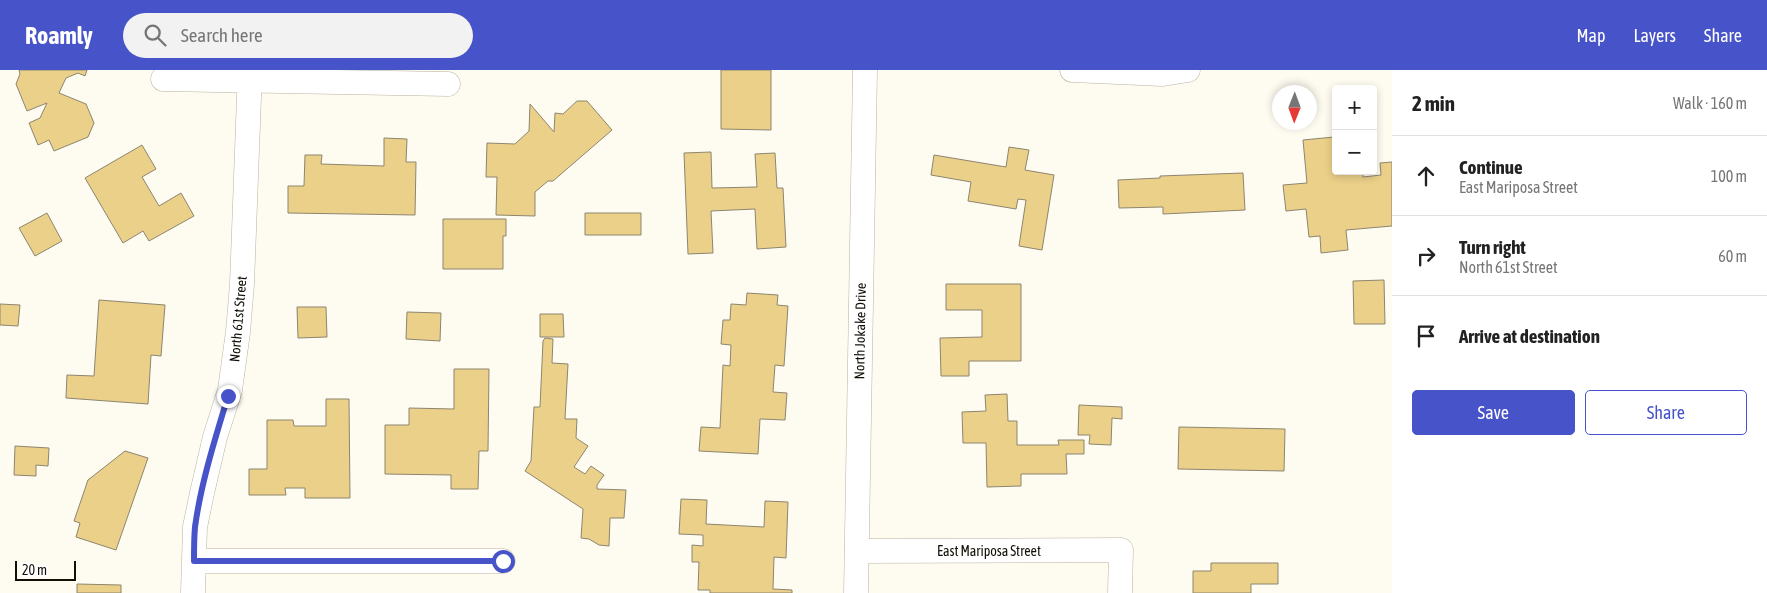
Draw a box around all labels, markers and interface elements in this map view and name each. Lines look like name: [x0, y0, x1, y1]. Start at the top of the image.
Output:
search box: [123, 13, 473, 58]
icon: search: [141, 21, 169, 49]
text: Roamly: [25, 22, 93, 49]
text: Search here: [181, 24, 263, 46]
text: Map: [1576, 25, 1605, 46]
text: Layers: [1633, 25, 1676, 46]
text: Share: [1704, 25, 1742, 46]
north arrow: [1272, 85, 1317, 130]
map controls: [1332, 85, 1377, 175]
button: +: [1332, 85, 1377, 130]
text: 2 min: [1412, 91, 1455, 115]
text: Walk · 160 m: [1673, 94, 1747, 112]
button: −: [1332, 130, 1377, 175]
text: Continue: [1459, 156, 1523, 178]
icon: ahead: [1412, 162, 1440, 190]
text: 100 m: [1711, 167, 1747, 185]
text: East Mariposa Street: [1459, 178, 1578, 196]
text: Turn right: [1459, 236, 1526, 258]
icon: right: [1412, 242, 1440, 270]
text: 60 m: [1718, 247, 1747, 265]
text: North 61st Street: [1459, 258, 1558, 276]
street label: North 61st Street: [226, 275, 250, 363]
street label: North Jokake Drive: [851, 283, 869, 379]
icon: arrive: [1412, 322, 1440, 350]
text: Arrive at destination: [1459, 325, 1600, 347]
route end: [217, 385, 240, 408]
button: Save: [1412, 390, 1575, 435]
button: Share: [1585, 390, 1747, 435]
street label: East Mariposa Street: [937, 543, 1041, 559]
route start: [492, 550, 515, 573]
scale bar: [15, 558, 76, 581]
text: 20 m: [22, 562, 47, 578]

